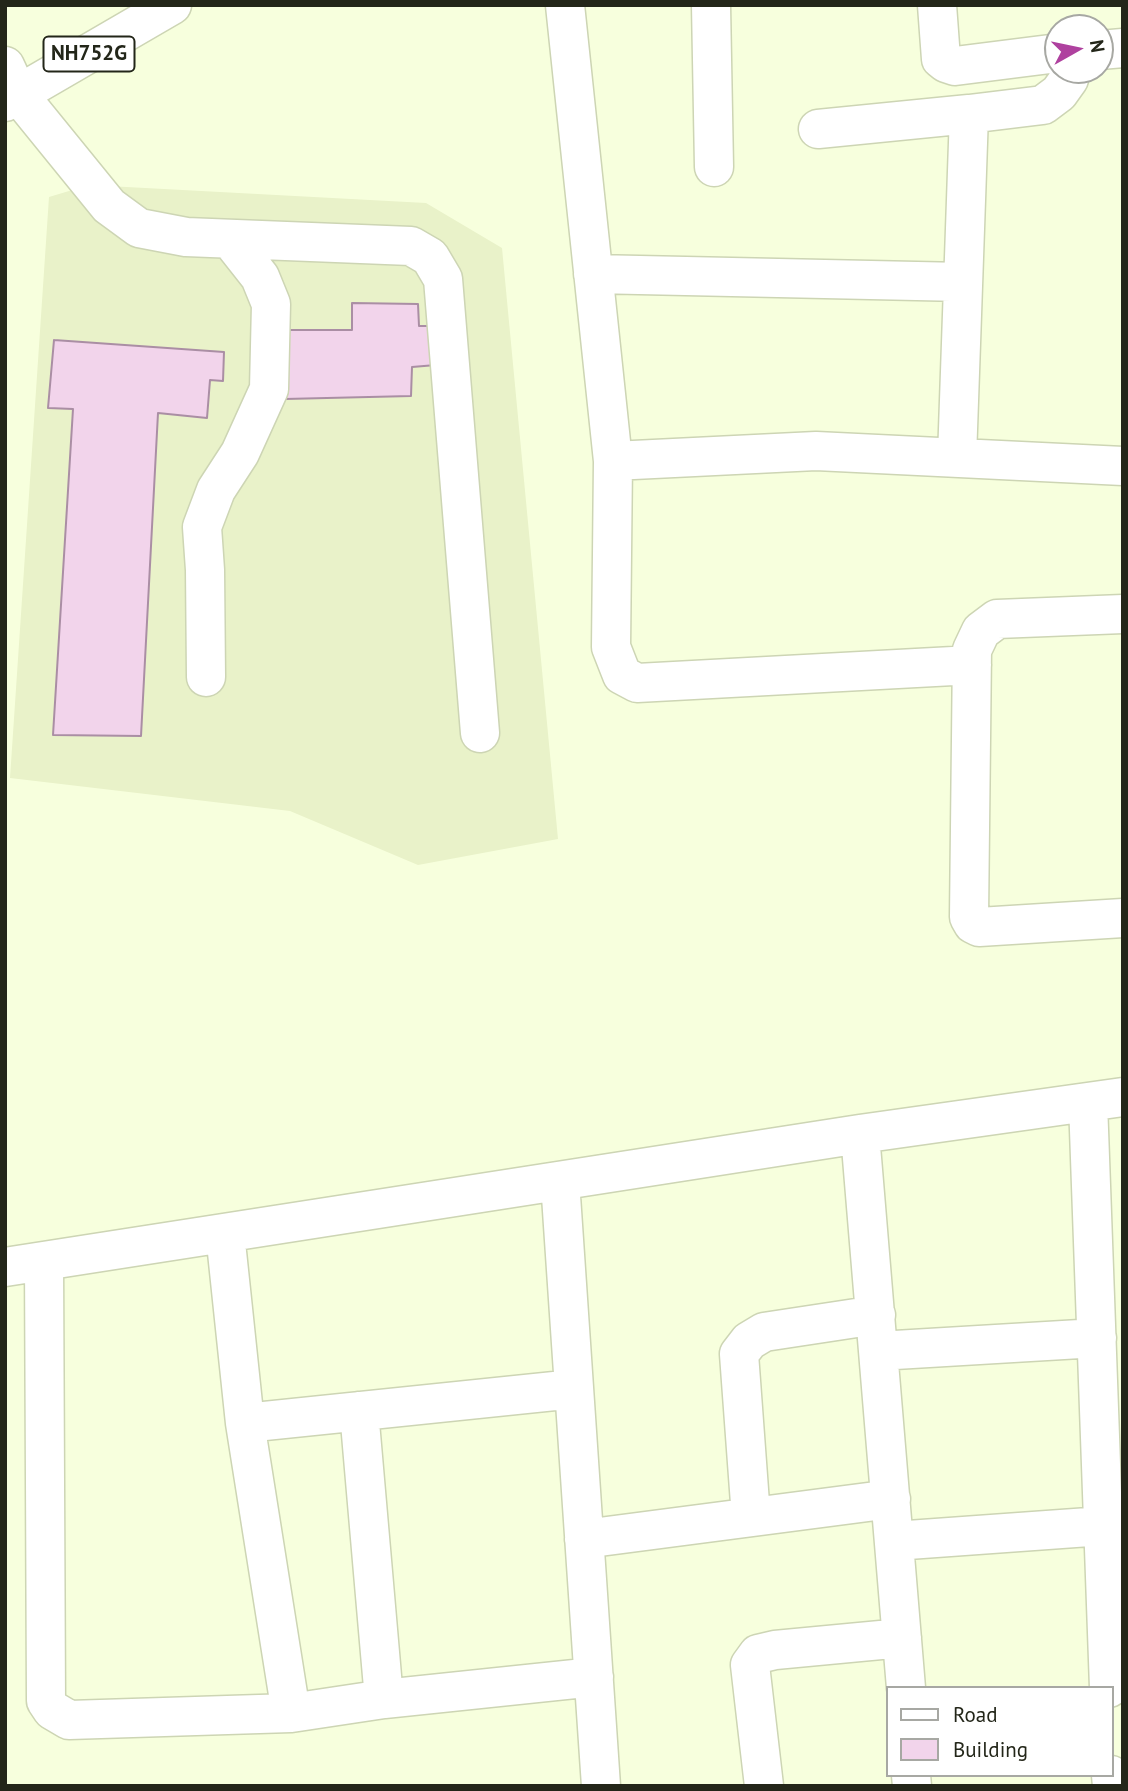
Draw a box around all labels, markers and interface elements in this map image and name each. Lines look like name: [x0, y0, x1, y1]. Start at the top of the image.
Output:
north arrow: [1044, 14, 1114, 84]
road number: NH752G: [43, 36, 134, 72]
text: N: [1085, 38, 1111, 54]
legend: [886, 1686, 1114, 1777]
text: Road: [953, 1701, 997, 1728]
text: Building: [953, 1736, 1028, 1763]

